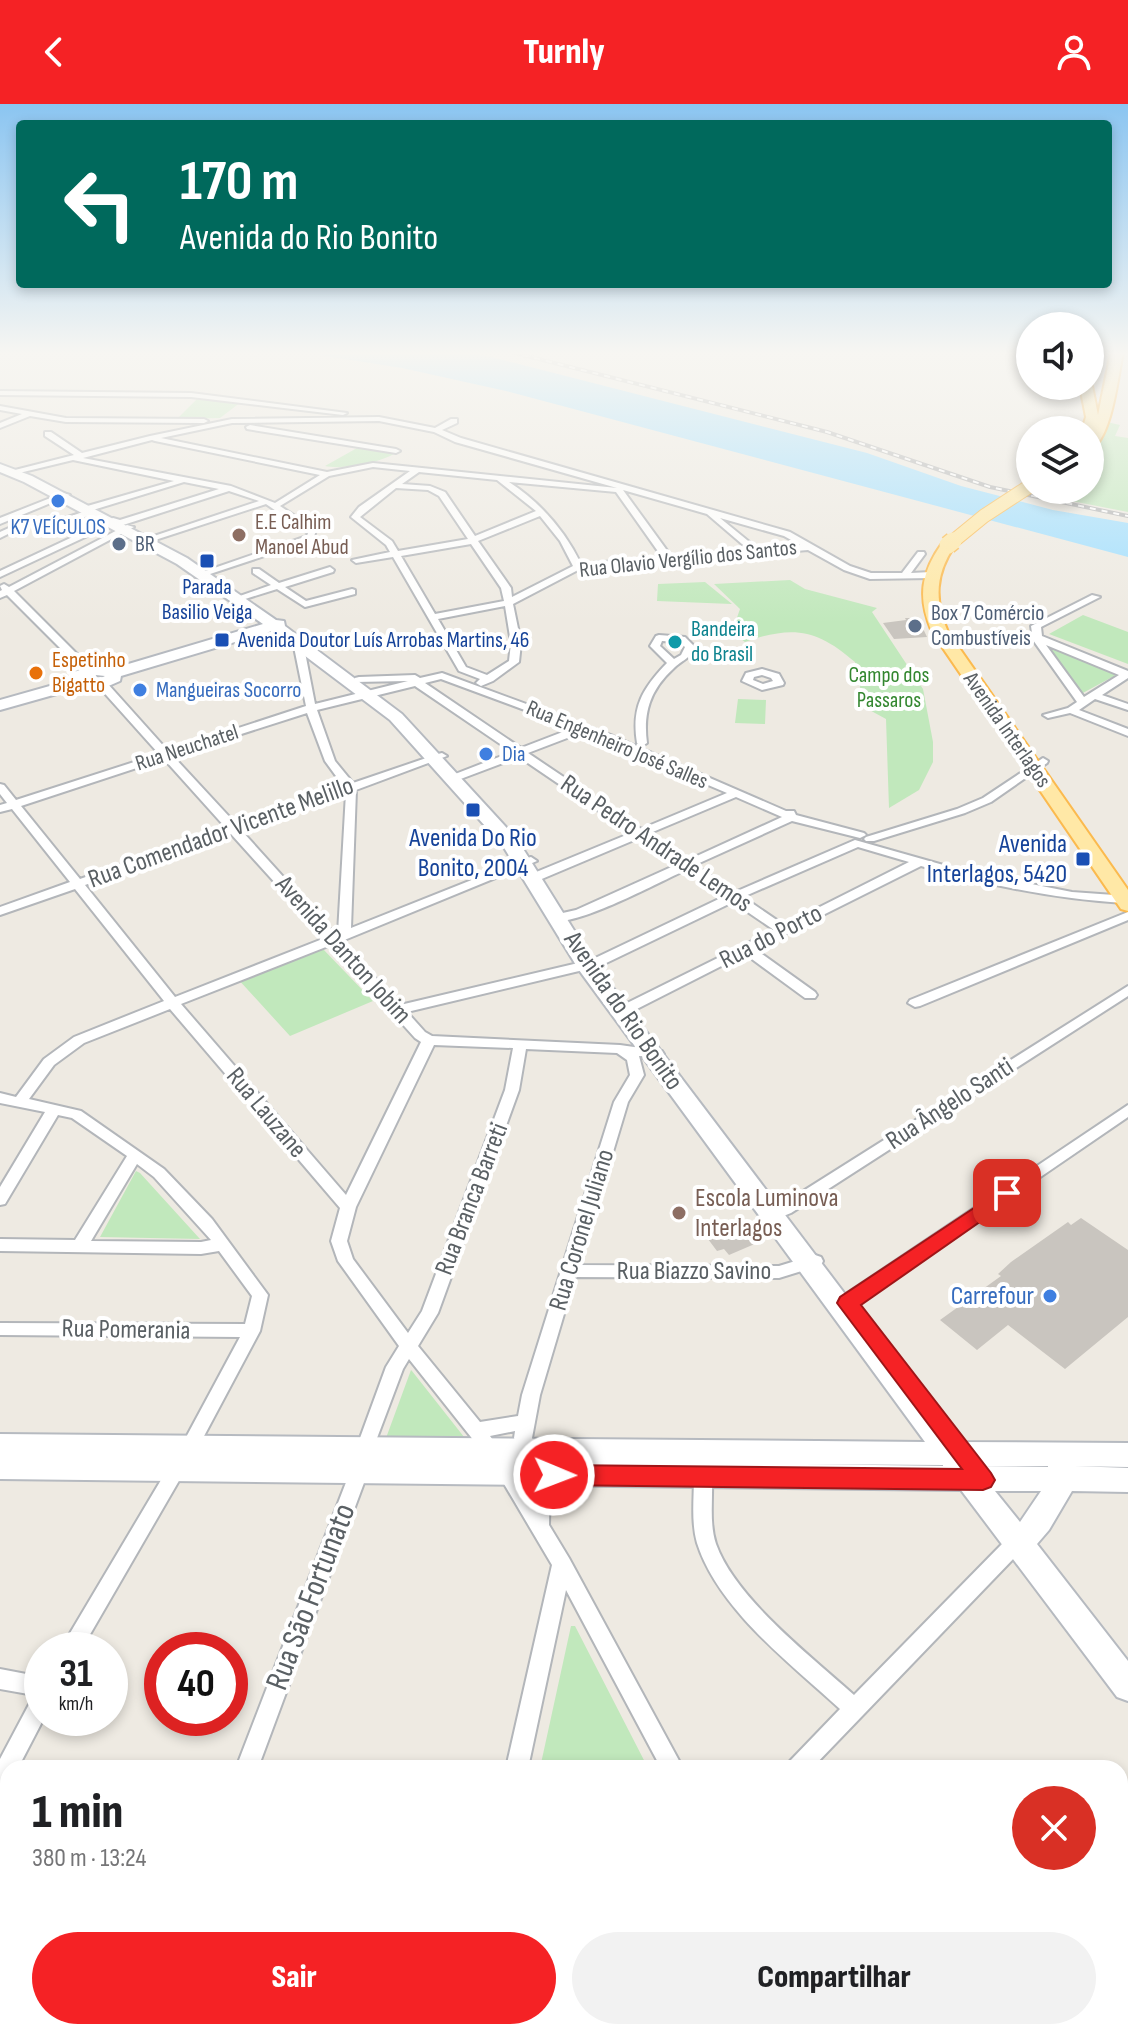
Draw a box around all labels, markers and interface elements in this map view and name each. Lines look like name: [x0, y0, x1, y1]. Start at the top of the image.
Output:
icon: back: [32, 30, 76, 74]
icon: person: [1052, 30, 1096, 74]
text: Turnly: [523, 31, 605, 74]
text: 170 m: [180, 149, 298, 216]
icon: left: [48, 152, 152, 256]
text: Avenida do Rio Bonito: [180, 217, 438, 260]
map controls: [1016, 312, 1104, 504]
button: sound: [1016, 312, 1104, 400]
button: layers: [1016, 416, 1104, 504]
marker: K7 VEÍCULOS: [49, 492, 67, 510]
place label: E.E Calhim Manoel Abud: [255, 509, 349, 561]
place label: K7 VEÍCULOS: [10, 514, 106, 541]
marker: E.E Calhim Manoel Abud: [230, 526, 248, 544]
place label: BR: [135, 531, 155, 558]
street label: Rua Olavio Vergílio dos Santos: [578, 534, 798, 584]
marker: BR: [110, 535, 128, 553]
marker: Parada Basilio Veiga: [198, 552, 216, 570]
place label: Parada Basilio Veiga: [162, 574, 252, 626]
place label: Box 7 Comércio Combustíveis: [931, 600, 1044, 652]
place label: Bandeira do Brasil: [691, 616, 755, 668]
marker: Box 7 Comércio Combustíveis: [906, 617, 924, 635]
place label: Avenida Doutor Luís Arrobas Martins, 46: [237, 627, 529, 654]
marker: Avenida Doutor Luís Arrobas Martins, 46: [213, 631, 231, 649]
marker: Bandeira do Brasil: [666, 633, 684, 651]
place label: Espetinho Bigatto: [52, 647, 126, 699]
park label: Campo dos Passaros: [849, 662, 930, 714]
marker: Espetinho Bigatto: [27, 664, 45, 682]
street label: Avenida Interlagos: [957, 666, 1057, 793]
place label: Mangueiras Socorro: [156, 677, 302, 704]
marker: Mangueiras Socorro: [131, 681, 149, 699]
street label: Rua Engenheiro José Salles: [522, 695, 712, 795]
street label: Rua Neuchatel: [132, 719, 242, 777]
place label: Dia: [502, 741, 525, 768]
marker: Dia: [477, 745, 495, 763]
street label: Rua Pedro Andrade Lemos: [554, 769, 758, 919]
street label: Rua Comendador Vicente Melillo: [84, 771, 358, 895]
marker: Avenida Do Rio Bonito, 2004: [464, 801, 482, 819]
place label: Avenida Do Rio Bonito, 2004: [408, 823, 537, 884]
place label: Avenida Interlagos, 5420: [927, 829, 1067, 890]
marker: Avenida Interlagos, 5420: [1074, 850, 1092, 868]
street label: Avenida Danton Jobim: [268, 869, 417, 1030]
street label: Rua do Porto: [715, 898, 827, 976]
street label: Avenida do Rio Bonito: [556, 925, 689, 1096]
street label: Rua Ângelo Santi: [881, 1051, 1019, 1157]
street label: Rua Lauzane: [219, 1061, 313, 1165]
street label: Rua Branca Barreti: [429, 1119, 515, 1279]
street label: Rua Coronel Juliano: [543, 1146, 621, 1314]
pin: [973, 1159, 1041, 1227]
icon: arrive: [985, 1171, 1029, 1215]
place label: Escola Luminova Interlagos: [695, 1183, 839, 1244]
marker: Escola Luminova Interlagos: [670, 1204, 688, 1222]
street label: Rua Biazzo Savino: [617, 1256, 771, 1287]
place label: Carrefour: [951, 1281, 1035, 1312]
marker: Carrefour: [1041, 1287, 1059, 1305]
street label: Rua Pomerania: [61, 1313, 191, 1347]
position arrow: [512, 1433, 596, 1517]
street label: Rua São Fortunato: [258, 1498, 364, 1696]
speed limit sign: 40: [144, 1632, 248, 1736]
text: 31: [59, 1650, 93, 1698]
text: km/h: [59, 1692, 93, 1716]
text: 1 min: [32, 1784, 123, 1841]
button: close: [1012, 1786, 1096, 1870]
text: 380 m · 13:24: [32, 1843, 146, 1874]
button: Sair: [32, 1932, 556, 2024]
button: Compartilhar: [572, 1932, 1096, 2024]

